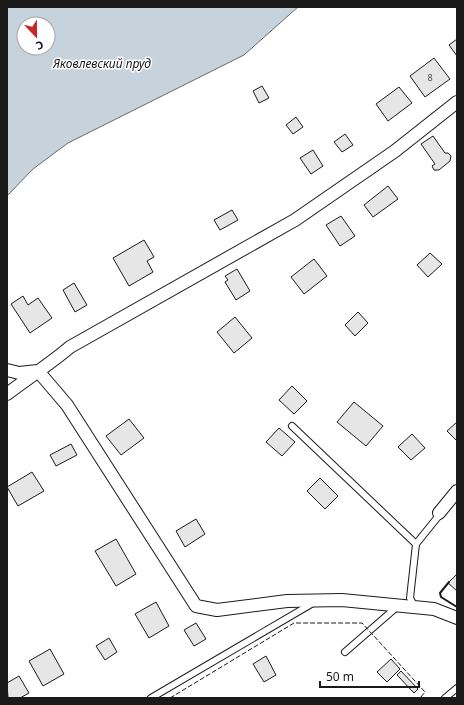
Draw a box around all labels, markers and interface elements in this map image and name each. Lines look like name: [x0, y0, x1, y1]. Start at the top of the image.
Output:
north arrow: [16, 16, 56, 56]
text: С: [34, 37, 46, 54]
water label: Яковлевский пруд: [52, 55, 151, 72]
house number: 8: [427, 71, 433, 84]
scale bar: [320, 663, 419, 689]
text: 50 m: [326, 668, 354, 685]

